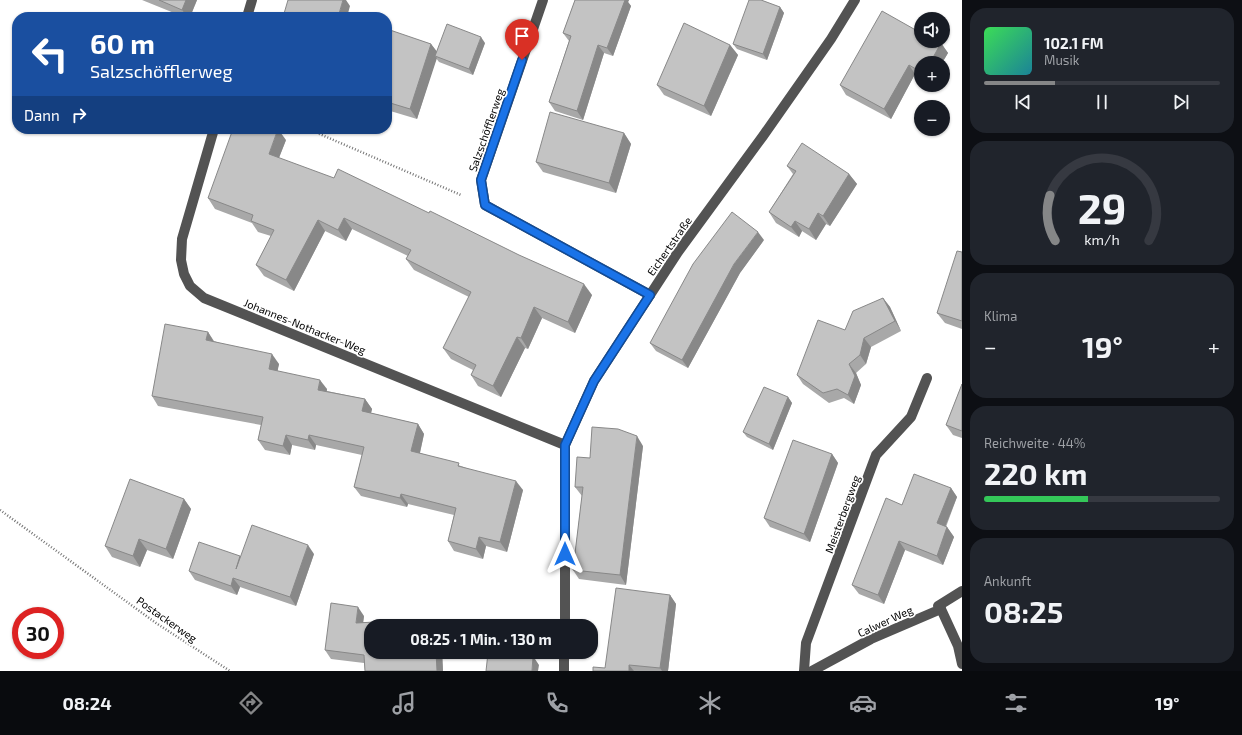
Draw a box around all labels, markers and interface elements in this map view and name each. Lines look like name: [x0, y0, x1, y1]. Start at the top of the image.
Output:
map controls: [914, 12, 950, 136]
button: sound: [914, 12, 950, 48]
pin: [505, 19, 539, 60]
icon: arrive: [511, 25, 533, 47]
text: 60 m: [90, 26, 155, 60]
icon: left: [24, 28, 76, 80]
text: 102.1 FM: [1044, 34, 1103, 52]
text: Musik: [1044, 52, 1079, 68]
button: +: [914, 56, 950, 92]
text: Salzschöfflerweg: [90, 60, 233, 82]
street label: Salzschöfflerweg: [466, 87, 506, 173]
icon: previous: [1012, 91, 1034, 113]
icon: pause: [1091, 91, 1113, 113]
icon: next: [1170, 91, 1192, 113]
button: −: [914, 100, 950, 136]
icon: right: [68, 104, 90, 126]
text: Dann: [24, 106, 60, 124]
text: 29: [1078, 182, 1126, 232]
street label: Eichertstraße: [644, 214, 694, 278]
text: km/h: [1084, 230, 1120, 247]
street label: Johannes-Nothacker-Weg: [242, 296, 368, 356]
text: Klima: [984, 308, 1017, 324]
text: 19°: [1082, 328, 1123, 364]
text: −: [984, 333, 997, 359]
text: +: [1208, 333, 1220, 359]
text: Reichweite · 44%: [984, 435, 1085, 451]
text: 220 km: [984, 455, 1087, 491]
street label: Meisterbergweg: [822, 473, 862, 555]
position arrow: [544, 533, 586, 575]
text: Ankunft: [984, 573, 1031, 589]
street label: Postackerweg: [134, 593, 200, 645]
text: 08:25: [984, 593, 1063, 629]
street label: Calwer Weg: [855, 603, 915, 639]
speed limit sign: 30: [12, 607, 64, 659]
text: 08:25 · 1 Min. · 130 m: [410, 630, 552, 648]
icon: directions: [237, 689, 265, 717]
icon: music: [390, 689, 418, 717]
icon: phone: [543, 689, 571, 717]
icon: climate: [696, 689, 724, 717]
icon: car: [849, 689, 877, 717]
icon: filters: [1002, 689, 1030, 717]
text: 08:24: [63, 692, 112, 714]
text: 19°: [1155, 692, 1179, 714]

